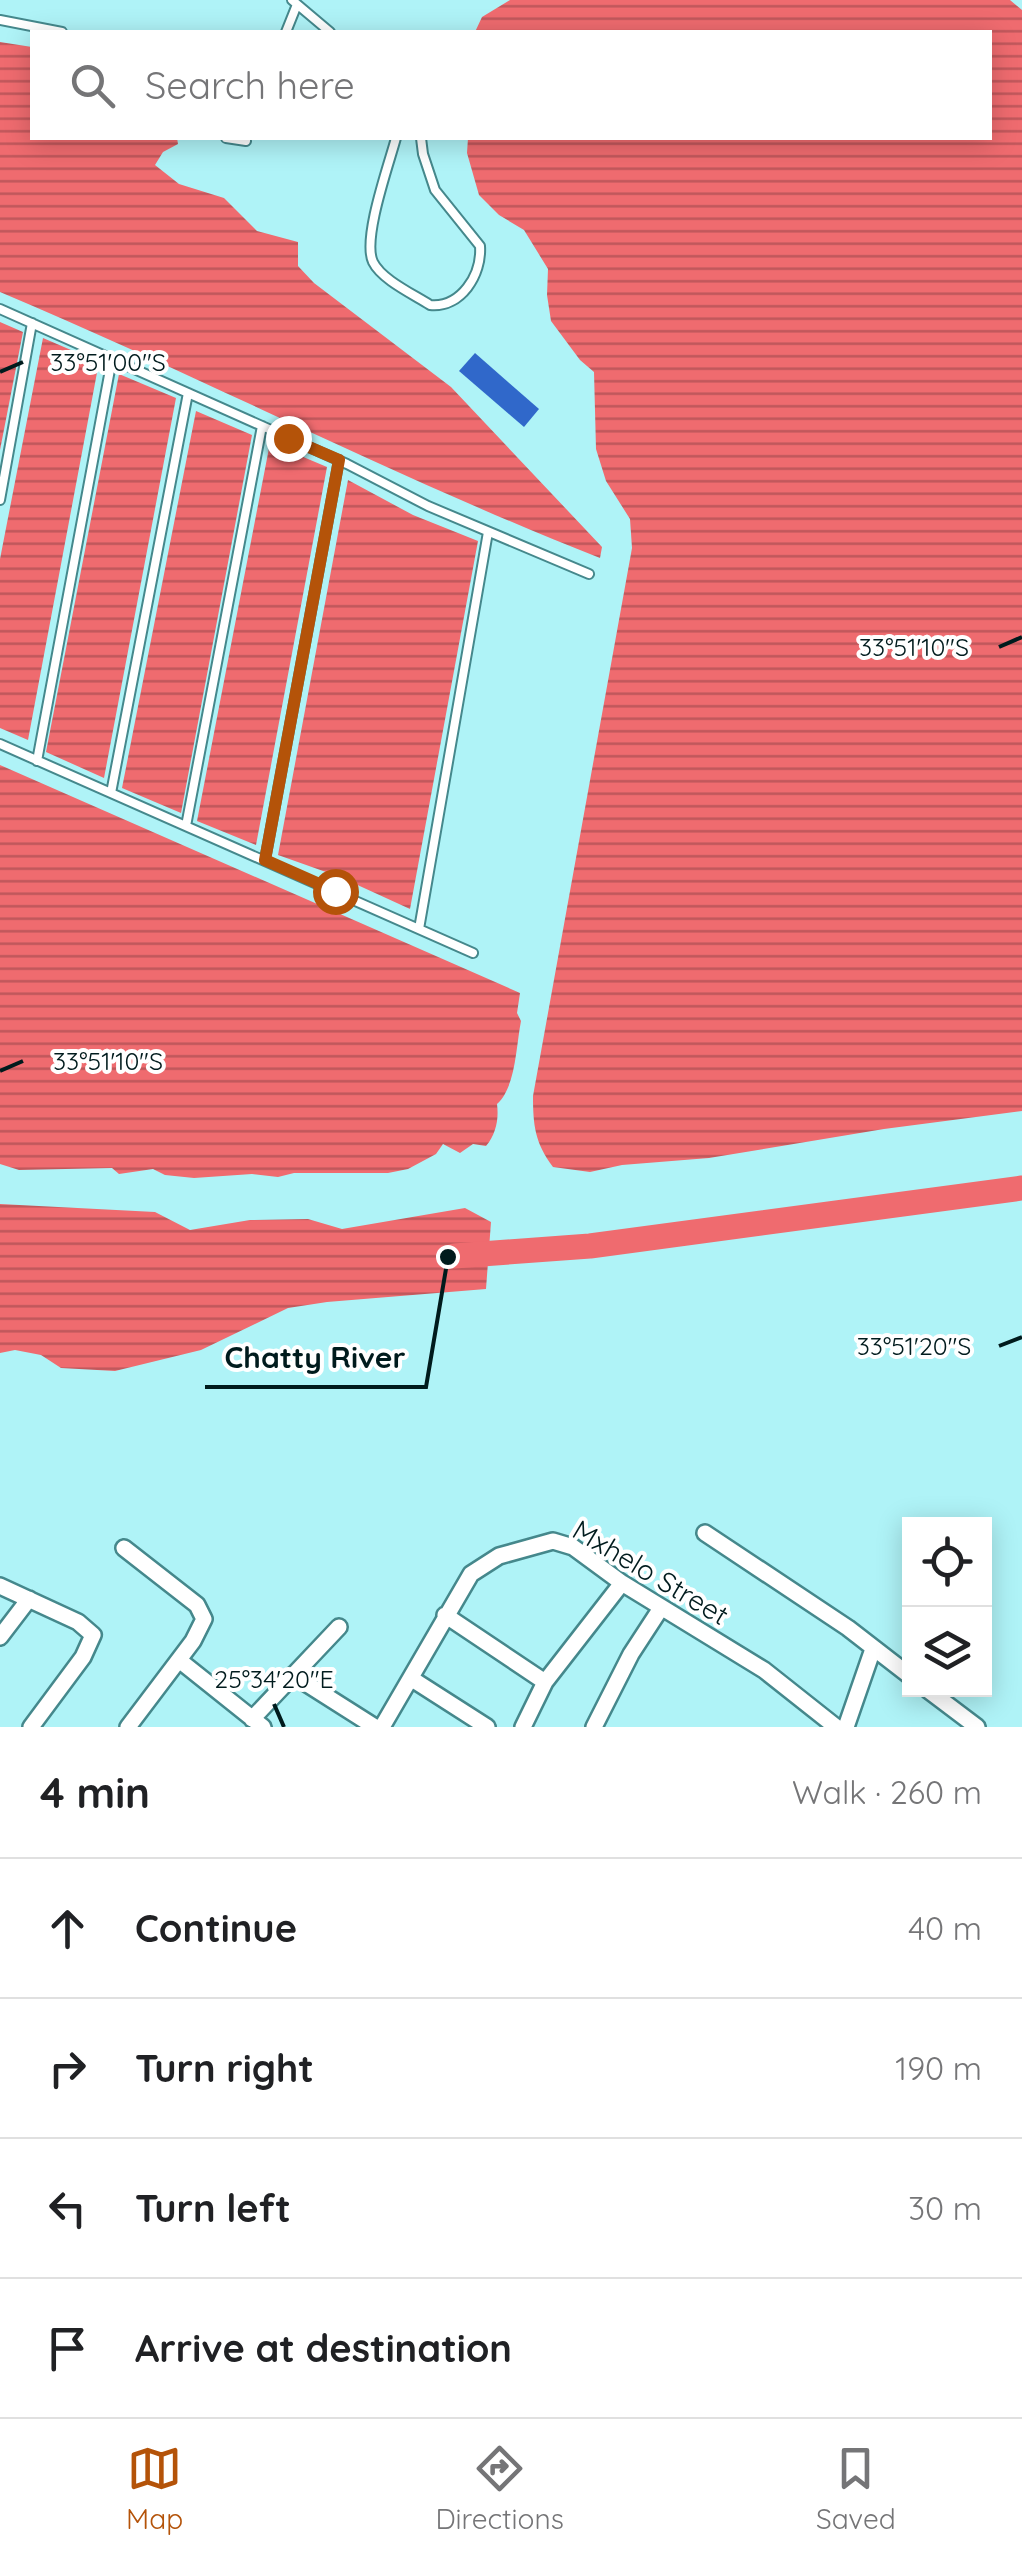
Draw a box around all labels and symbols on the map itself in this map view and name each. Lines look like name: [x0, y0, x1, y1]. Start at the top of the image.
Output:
text: 33°51'00"S: [50, 346, 166, 377]
route end: [266, 416, 312, 462]
text: 33°51'10"S: [859, 631, 969, 662]
route start: [313, 869, 359, 915]
text: 33°51'10"S: [53, 1045, 163, 1076]
callout: Chatty River: [205, 1327, 426, 1387]
text: 33°51'20"S: [857, 1330, 971, 1361]
text: Chatty River: [225, 1338, 405, 1376]
street label: Mxhelo Street: [567, 1512, 735, 1632]
text: 25°34'20"E: [214, 1663, 334, 1694]

